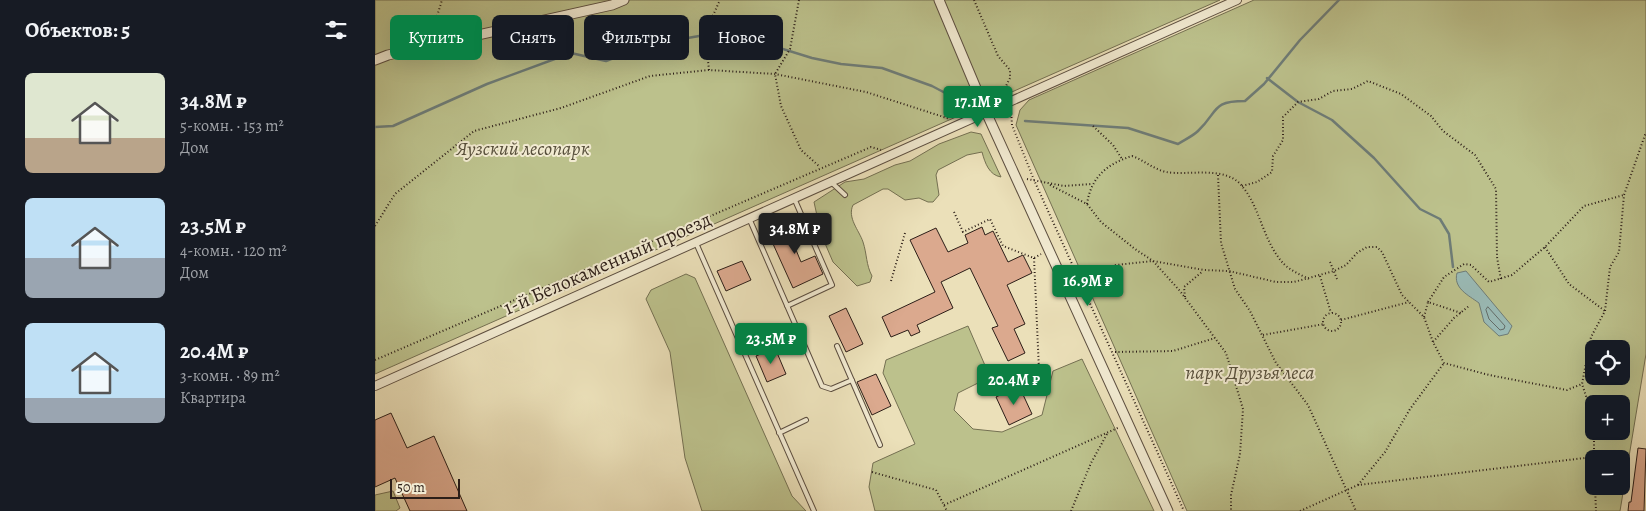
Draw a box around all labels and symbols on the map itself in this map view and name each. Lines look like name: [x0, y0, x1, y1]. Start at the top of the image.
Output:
pin: 17.1M ₽: [932, 86, 1024, 128]
park label: Яузский лесопарк: [455, 135, 590, 162]
street label: 1-й Белокаменный проезд: [499, 205, 716, 321]
pin: 34.8M ₽: [749, 212, 841, 255]
pin: 16.9M ₽: [1042, 264, 1134, 307]
pin: 23.5M ₽: [725, 322, 817, 365]
park label: парк Друзья леса: [1185, 359, 1315, 386]
pin: 20.4M ₽: [968, 364, 1060, 406]
scale bar: [390, 476, 460, 499]

